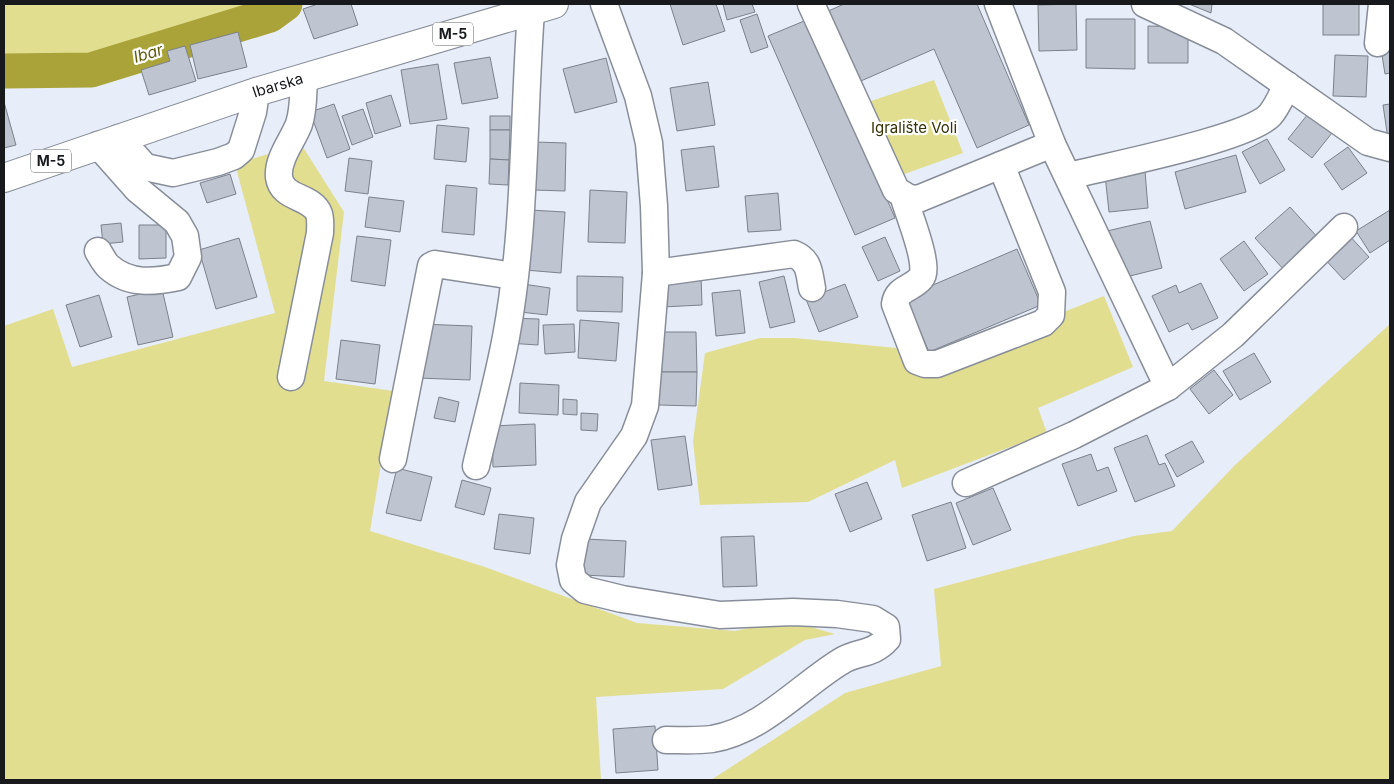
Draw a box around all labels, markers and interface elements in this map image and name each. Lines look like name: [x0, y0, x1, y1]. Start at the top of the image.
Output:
road number: M-5: [433, 22, 473, 46]
water label: Ibar: [131, 39, 166, 67]
street label: Ibarska: [250, 69, 305, 102]
park label: Igralište Voli: [871, 118, 957, 137]
road number: M-5: [31, 150, 71, 172]

